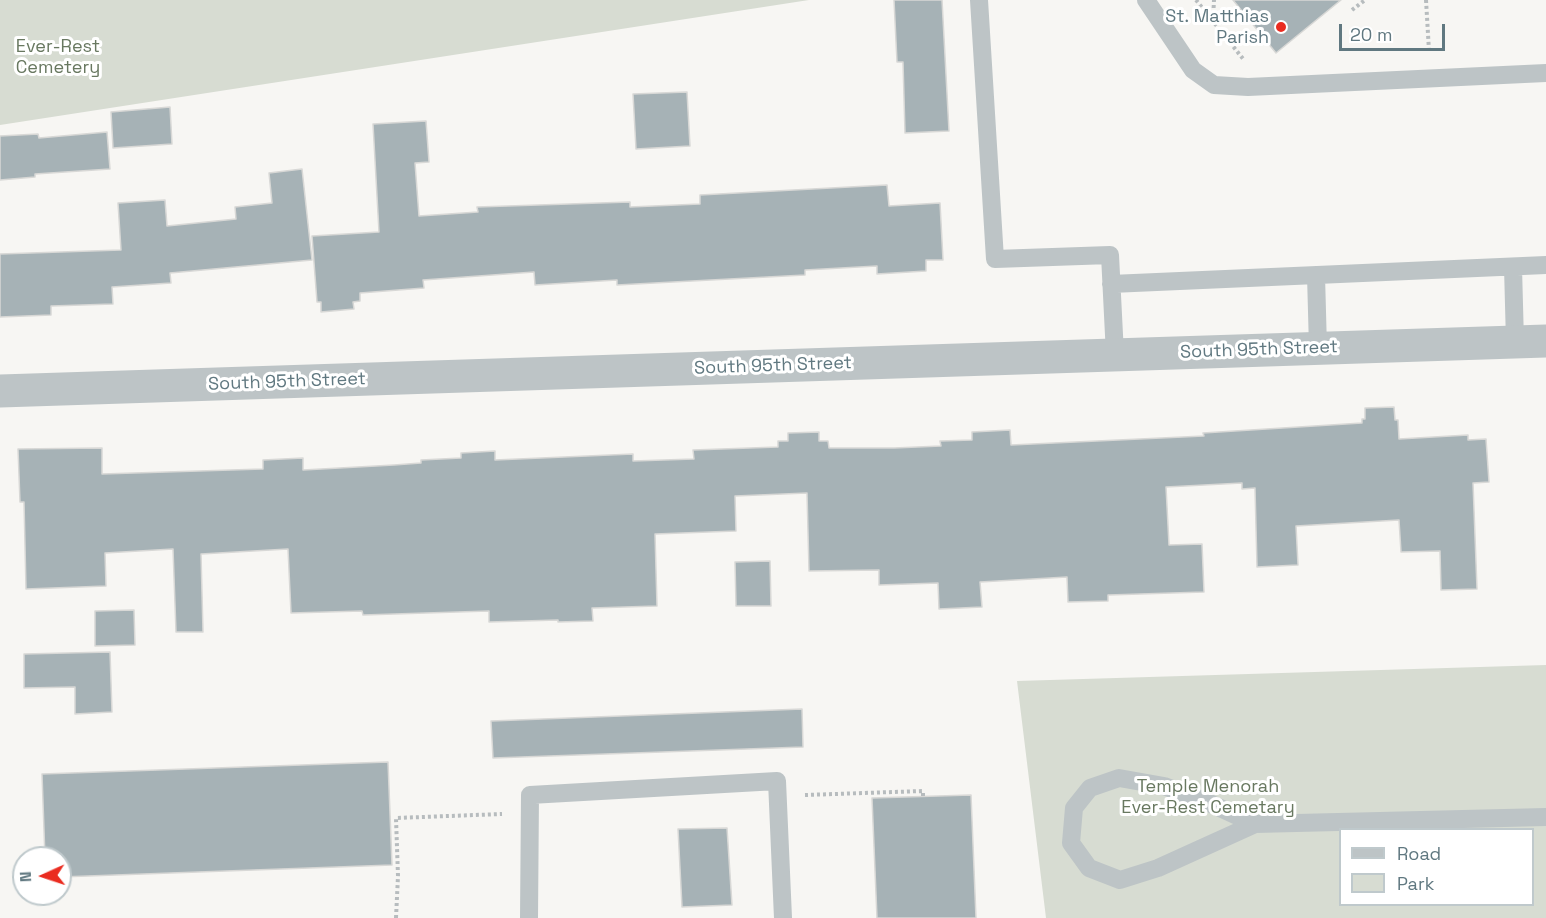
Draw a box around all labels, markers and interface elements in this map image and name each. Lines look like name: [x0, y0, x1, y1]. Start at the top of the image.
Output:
place label: St. Matthias Parish: [1165, 6, 1269, 48]
scale bar: [1342, 12, 1448, 50]
marker: St. Matthias Parish: [1274, 20, 1288, 34]
text: 20 m: [1350, 23, 1393, 46]
park label: Ever-Rest Cemetery: [16, 36, 100, 78]
street label: South 95th Street: [1180, 336, 1338, 364]
street label: South 95th Street: [694, 352, 852, 380]
street label: South 95th Street: [208, 368, 366, 396]
park label: Temple Menorah Ever-Rest Cemetary: [1121, 776, 1295, 818]
legend: [1339, 828, 1534, 906]
text: Road: [1397, 842, 1441, 865]
north arrow: [12, 846, 72, 906]
text: N: [15, 871, 36, 883]
text: Park: [1397, 872, 1434, 895]

